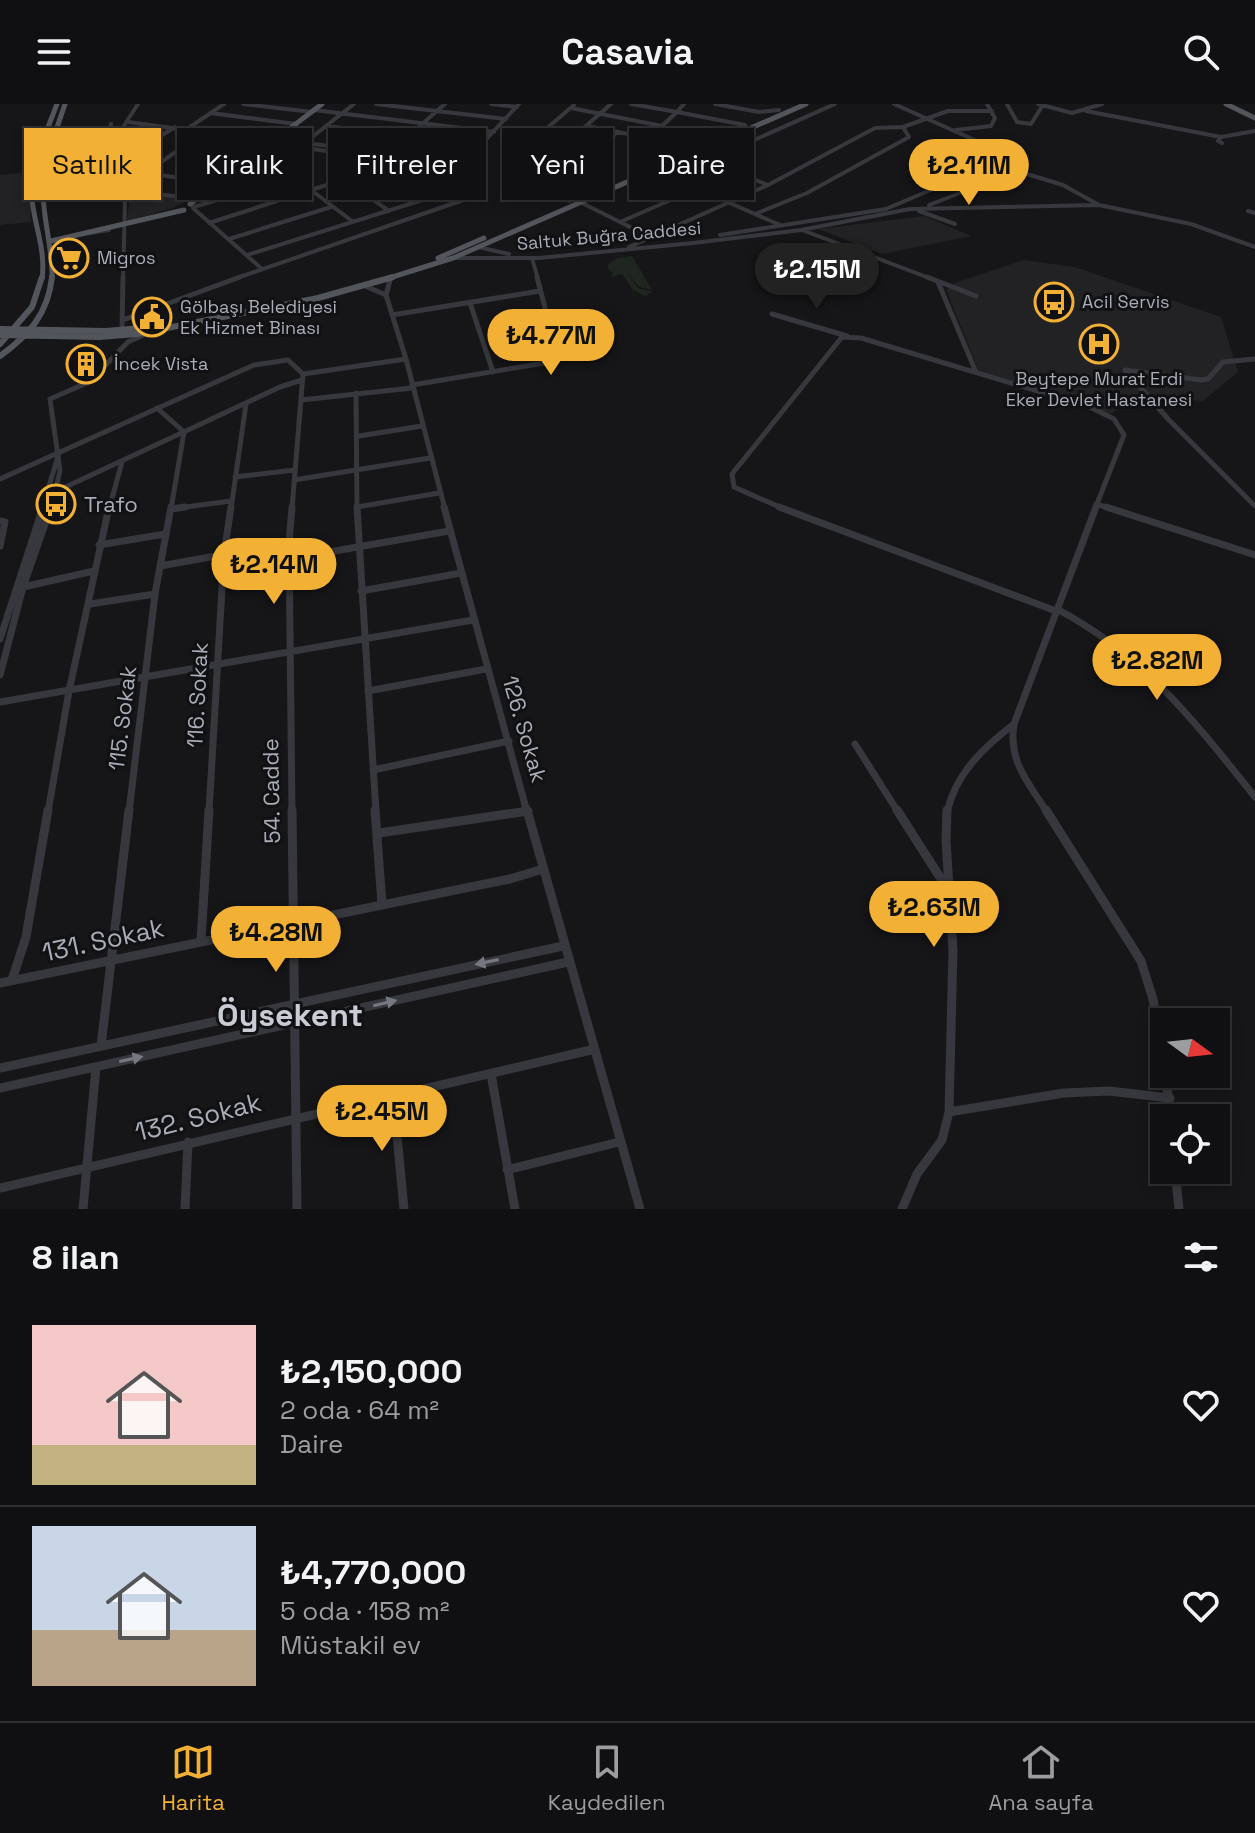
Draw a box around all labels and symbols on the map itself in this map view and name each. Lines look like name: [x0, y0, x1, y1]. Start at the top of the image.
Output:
pin: ₺2.11M: [904, 139, 1034, 207]
street label: Saltuk Buğra Caddesi: [516, 216, 702, 255]
supermarket icon: Migros: [48, 237, 90, 279]
pin: ₺2.15M: [752, 243, 882, 311]
place label: Migros: [97, 246, 156, 269]
bus stop icon: Acil Servis: [1033, 281, 1075, 323]
place label: Acil Servis: [1082, 290, 1170, 313]
place label: Gölbaşı Belediyesi Ek Hizmet Binası: [180, 295, 337, 339]
public building icon: Gölbaşı Belediyesi Ek Hizmet Binası: [131, 296, 173, 338]
pin: ₺4.77M: [486, 309, 616, 377]
hospital icon: Beytepe Murat Erdi Eker Devlet Hastanesi: [1078, 323, 1120, 365]
building icon: İncek Vista: [65, 343, 107, 385]
place label: İncek Vista: [114, 352, 208, 375]
place label: Beytepe Murat Erdi Eker Devlet Hastanesi: [1006, 367, 1192, 411]
bus stop icon: Trafo: [35, 483, 77, 525]
place label: Trafo: [84, 490, 138, 518]
pin: ₺2.14M: [209, 538, 339, 606]
pin: ₺2.82M: [1092, 634, 1222, 702]
street label: 116. Sokak: [180, 641, 214, 748]
street label: 115. Sokak: [102, 664, 142, 772]
street label: 126. Sokak: [496, 672, 554, 786]
street label: 54. Cadde: [256, 738, 286, 844]
pin: ₺2.63M: [869, 881, 999, 949]
pin: ₺4.28M: [211, 906, 341, 974]
street label: 131. Sokak: [39, 910, 167, 970]
one-way arrow: [474, 956, 499, 969]
district label: Öysekent: [217, 995, 363, 1035]
one-way arrow: [372, 996, 397, 1009]
north arrow: [1150, 1008, 1230, 1088]
one-way arrow: [119, 1052, 144, 1065]
street label: 132. Sokak: [131, 1085, 265, 1149]
pin: ₺2.45M: [317, 1085, 447, 1153]

